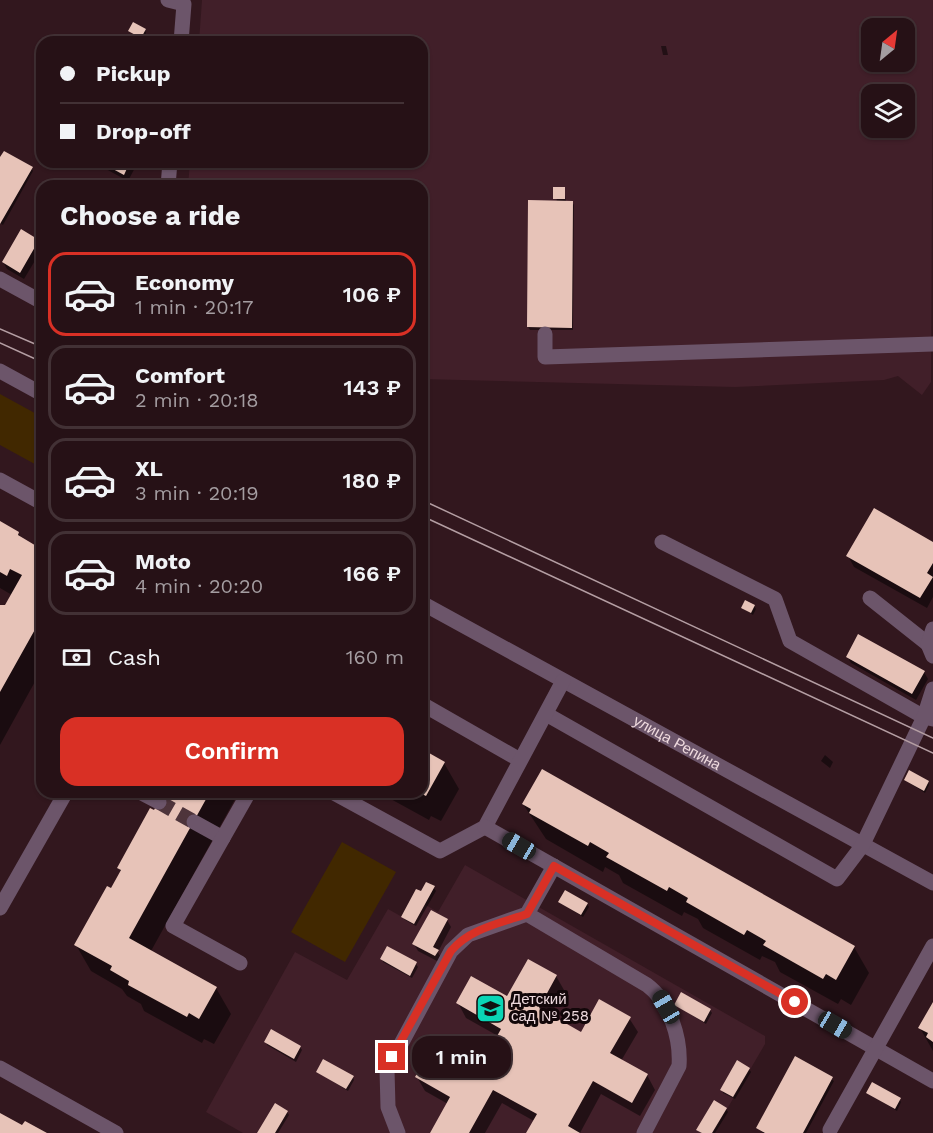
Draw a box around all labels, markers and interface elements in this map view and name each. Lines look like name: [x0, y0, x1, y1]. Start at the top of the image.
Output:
north arrow: [861, 18, 915, 72]
map controls: [861, 18, 915, 138]
text: Pickup: [96, 61, 171, 86]
button: layers: [861, 84, 915, 138]
text: Drop-off: [96, 119, 191, 144]
text: Choose a ride: [60, 200, 240, 232]
icon: car: [63, 267, 117, 321]
text: Economy: [135, 270, 234, 295]
text: 106 ₽: [343, 282, 401, 307]
text: 1 min · 20:17: [135, 295, 254, 319]
icon: car: [63, 360, 117, 414]
text: Comfort: [135, 363, 225, 388]
text: 143 ₽: [343, 375, 401, 400]
text: 2 min · 20:18: [135, 388, 259, 412]
icon: car: [63, 453, 117, 507]
text: XL: [135, 456, 163, 481]
text: 180 ₽: [343, 468, 401, 493]
text: 3 min · 20:19: [135, 481, 259, 505]
icon: car: [63, 546, 117, 600]
text: Moto: [135, 549, 191, 574]
text: 166 ₽: [343, 561, 401, 586]
text: 4 min · 20:20: [135, 574, 263, 598]
icon: cash: [60, 641, 93, 674]
text: Cash: [108, 645, 161, 670]
text: 160 m: [346, 645, 404, 669]
street label: улица Репина: [630, 712, 725, 774]
button: Confirm: [60, 717, 404, 786]
car: [499, 829, 539, 863]
car: [649, 987, 683, 1027]
route start: [781, 988, 808, 1015]
place label: Детский сад № 258: [511, 990, 589, 1025]
school or university icon: Детский сад № 258: [474, 992, 506, 1024]
car: [815, 1008, 855, 1042]
callout: 1 min: [413, 1036, 512, 1078]
route end: [378, 1043, 405, 1070]
text: 1 min: [436, 1045, 487, 1069]

